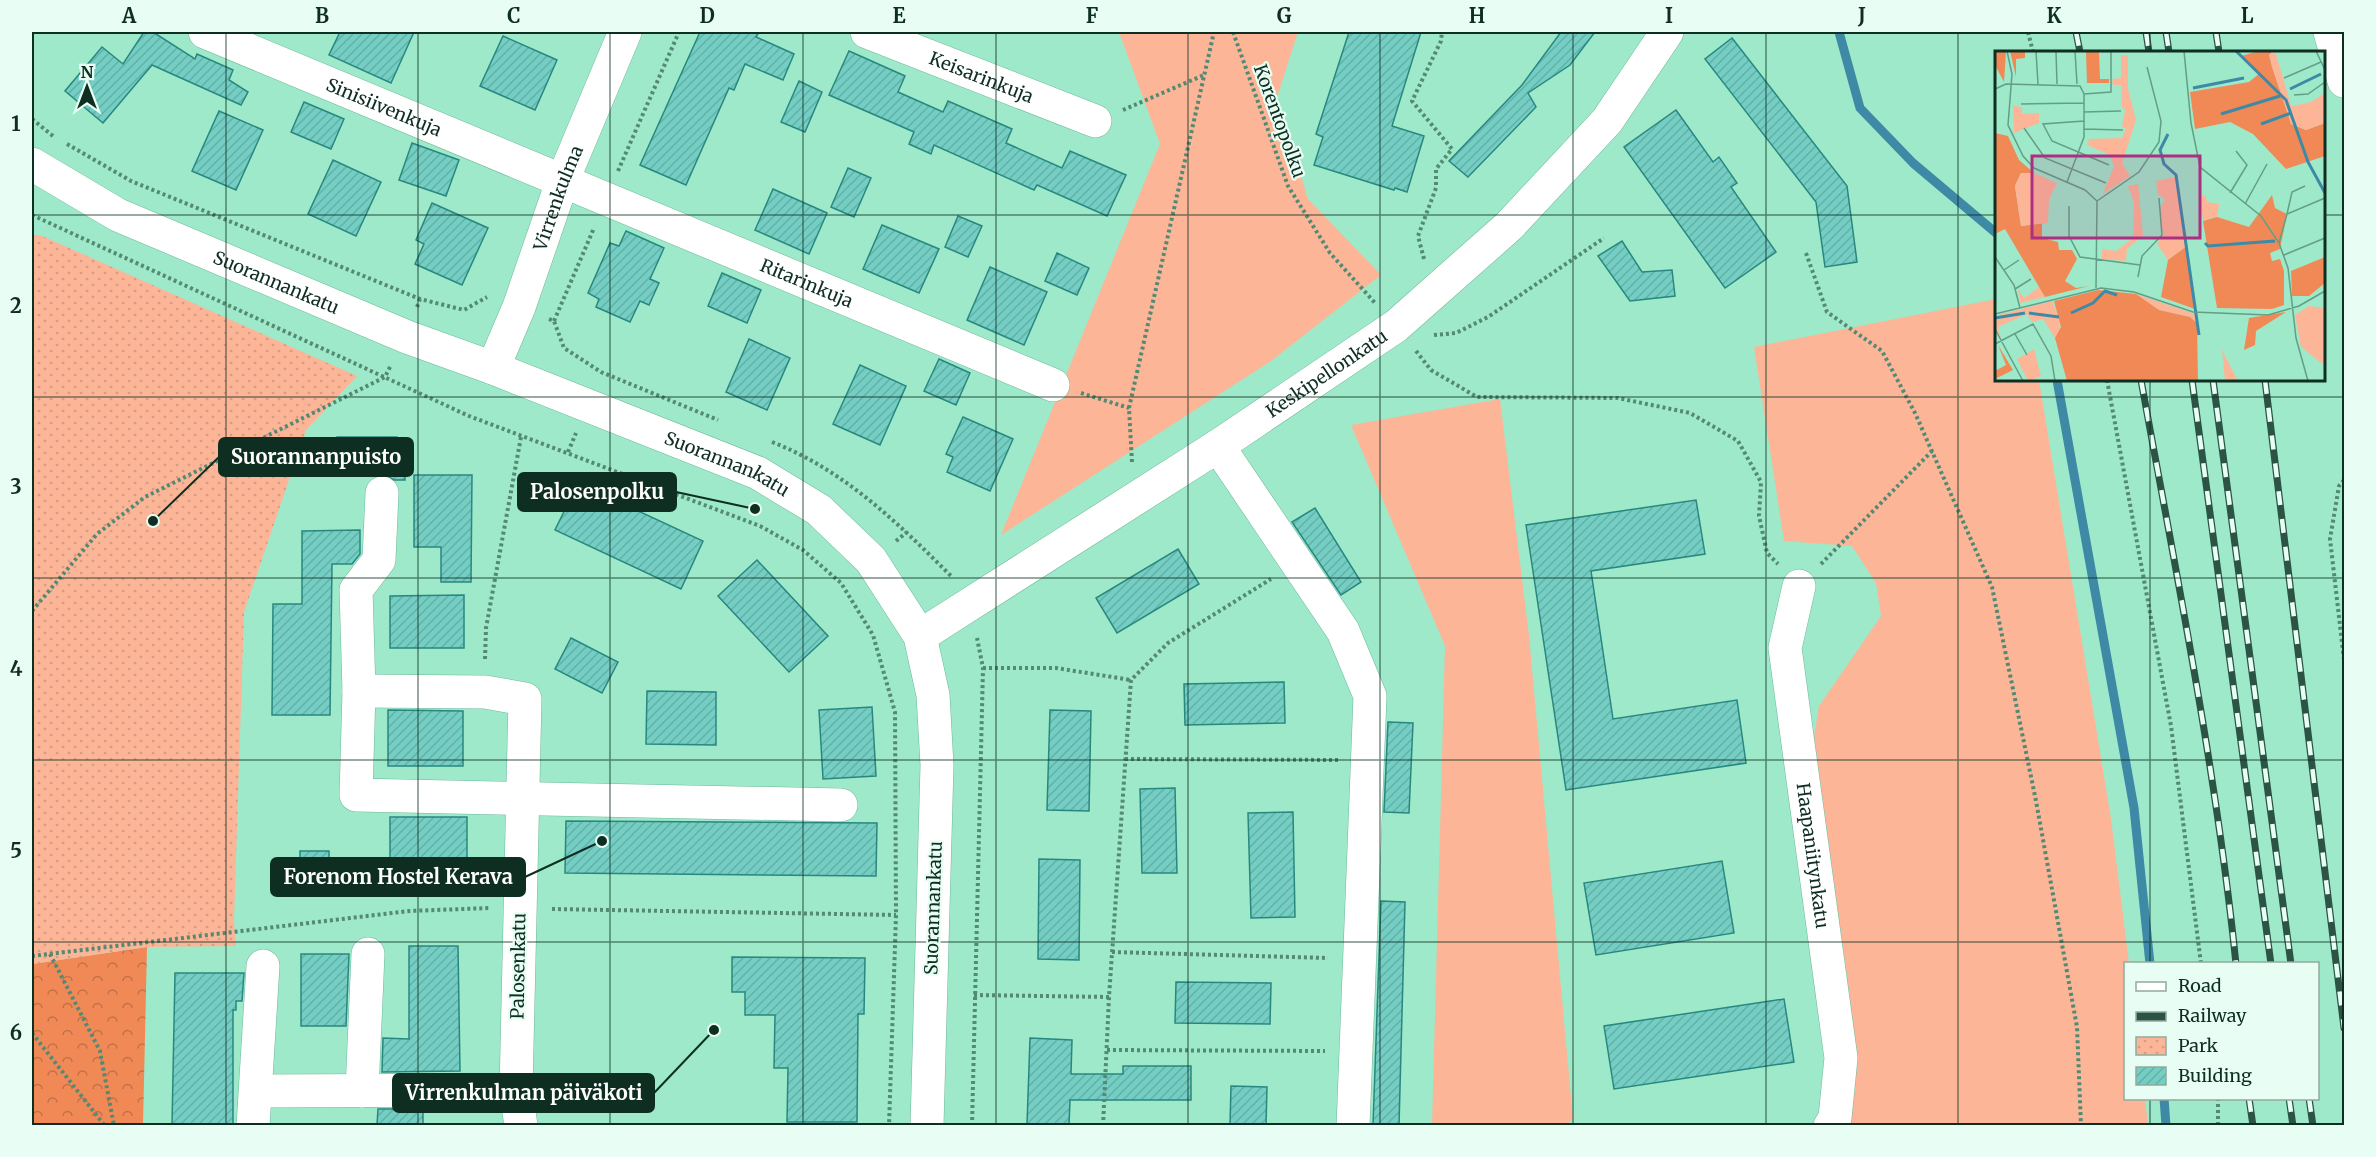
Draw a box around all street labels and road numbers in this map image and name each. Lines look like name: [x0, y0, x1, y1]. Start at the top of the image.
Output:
street label: Keisarinkuja: [926, 46, 1037, 108]
street label: Korentopolku: [1249, 61, 1311, 181]
street label: Sinisiivenkuja: [323, 72, 446, 141]
street label: Virrenkulma: [527, 141, 588, 255]
street label: Suorannankatu: [210, 245, 343, 319]
street label: Ritarinkuja: [757, 253, 857, 312]
street label: Keskipellonkatu: [1261, 324, 1391, 422]
street label: Suorannankatu: [661, 426, 794, 501]
street label: Haapaniitynkatu: [1792, 781, 1835, 930]
street label: Suorannankatu: [919, 840, 947, 976]
street label: Palosenkatu: [506, 913, 530, 1019]

